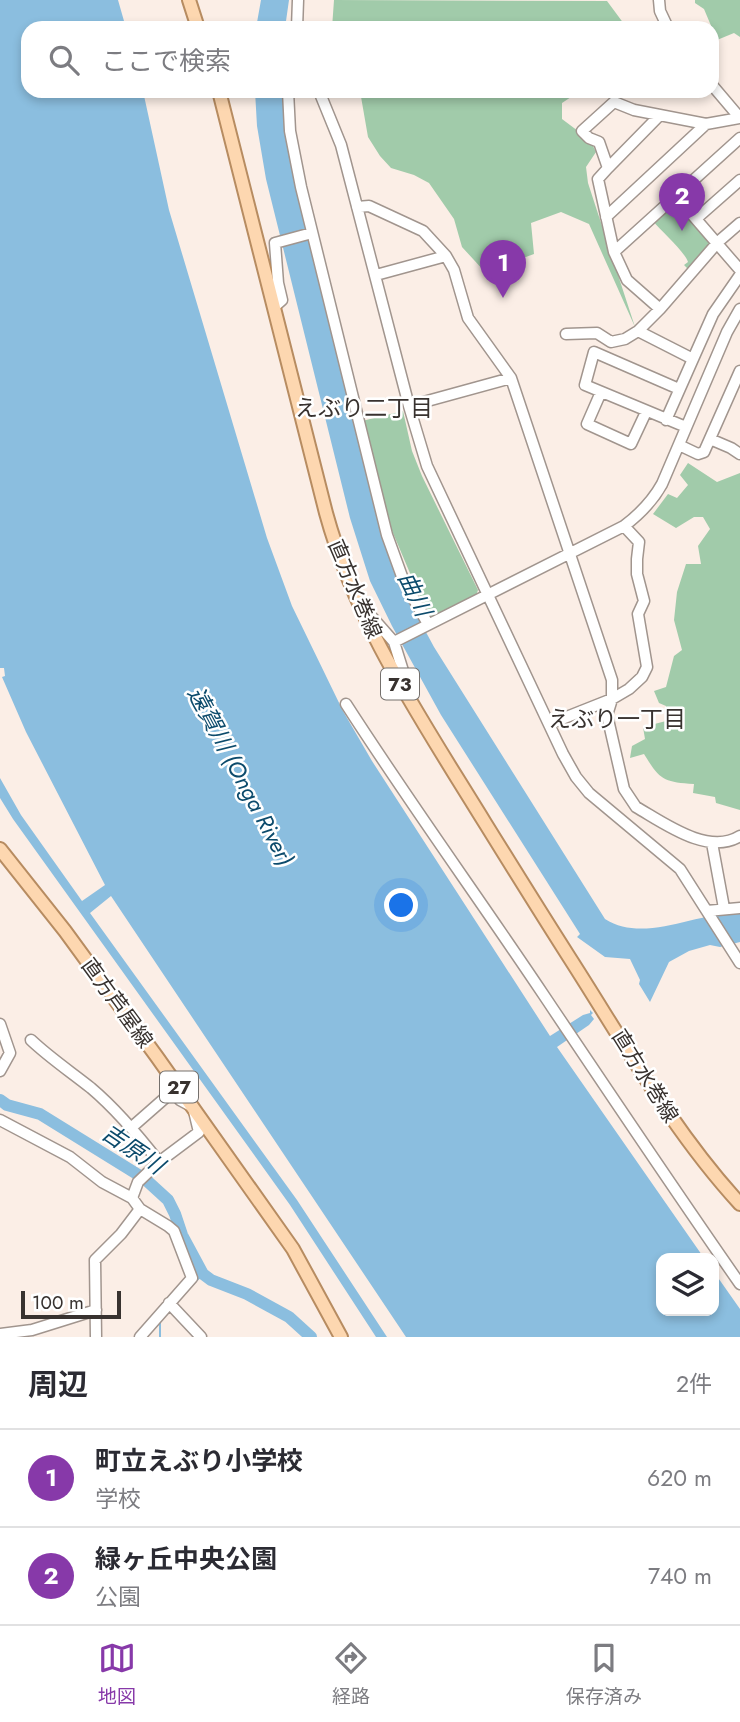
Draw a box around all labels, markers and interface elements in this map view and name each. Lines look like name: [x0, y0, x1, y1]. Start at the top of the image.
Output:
search box: [21, 21, 719, 98]
icon: search: [45, 41, 83, 79]
text: ここで検索: [101, 42, 231, 80]
pin: 2: [659, 173, 705, 231]
pin: 1: [480, 240, 526, 298]
district label: えぶり二丁目: [295, 391, 433, 425]
street label: 直方水巻線: [321, 535, 389, 643]
water label: 曲川: [390, 566, 442, 625]
road number: 73: [381, 668, 419, 699]
water label: 遠賀川 (Onga River): [179, 680, 303, 872]
district label: えぶり一丁目: [548, 702, 686, 736]
your location: [384, 888, 418, 922]
street label: 直方芦屋線: [74, 952, 160, 1054]
street label: 直方水巻線: [604, 1024, 686, 1128]
road number: 27: [160, 1072, 198, 1102]
water label: 吉原川: [95, 1116, 174, 1184]
map controls: [656, 1253, 719, 1316]
button: layers: [656, 1253, 719, 1316]
scale bar: [21, 1288, 121, 1320]
text: 100 m: [32, 1289, 84, 1316]
text: 周辺: [28, 1363, 88, 1406]
text: 2件: [676, 1367, 712, 1401]
text: 町立えぶり小学校: [95, 1442, 303, 1480]
text: 1: [45, 1461, 57, 1495]
text: 620 m: [647, 1461, 712, 1495]
text: 学校: [95, 1482, 141, 1516]
text: 緑ヶ丘中央公園: [95, 1540, 277, 1578]
text: 2: [43, 1559, 59, 1593]
text: 740 m: [648, 1559, 712, 1593]
text: 公園: [95, 1580, 141, 1614]
tab: 地図: [98, 1639, 136, 1710]
tab: 経路: [332, 1639, 370, 1710]
tab: 保存済み: [566, 1639, 642, 1710]

